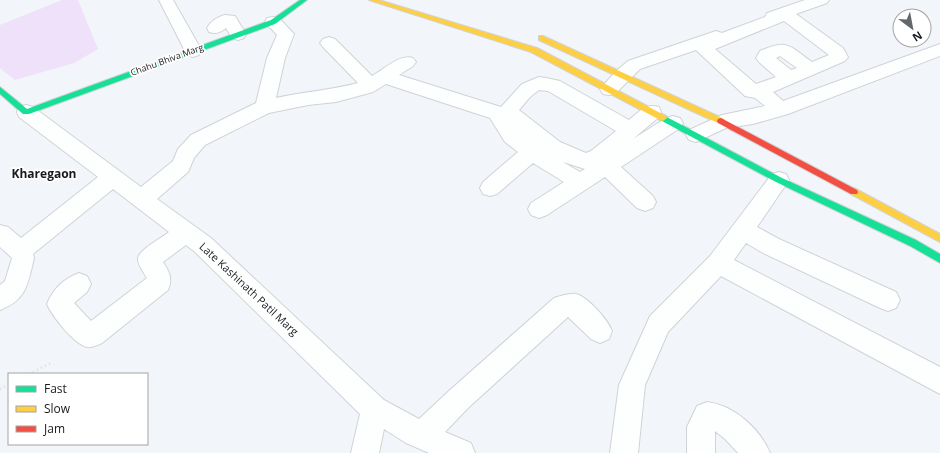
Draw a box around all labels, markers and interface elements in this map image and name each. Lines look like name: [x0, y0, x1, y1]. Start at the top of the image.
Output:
north arrow: [892, 8, 932, 48]
text: N: [910, 28, 925, 46]
street label: Chahu Bhiva Marg: [129, 40, 205, 79]
district label: Kharegaon: [12, 165, 77, 182]
street label: Late Kashinath Patil Marg: [197, 239, 302, 339]
legend: [8, 373, 148, 445]
text: Fast: [44, 380, 67, 397]
text: Slow: [44, 400, 71, 417]
text: Jam: [43, 420, 65, 437]

